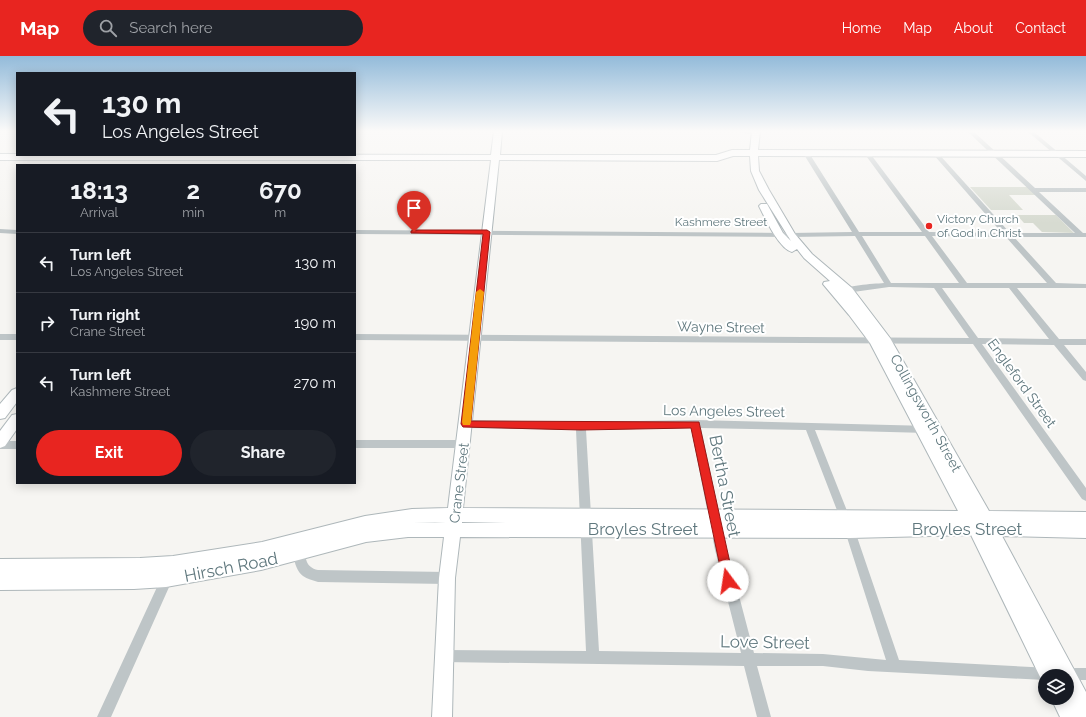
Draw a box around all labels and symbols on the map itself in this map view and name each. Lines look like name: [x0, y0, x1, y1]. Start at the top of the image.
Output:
pin: [397, 191, 431, 232]
place label: Victory Church of God in Christ: [937, 212, 1022, 240]
street label: Kashmere Street: [675, 215, 767, 229]
marker: Victory Church of God in Christ: [924, 221, 934, 231]
street label: Wayne Street: [677, 318, 765, 336]
street label: Engleford Street: [984, 336, 1060, 431]
street label: Collingsworth Street: [887, 352, 965, 475]
street label: Los Angeles Street: [663, 402, 785, 420]
street label: Bertha Street: [705, 433, 745, 539]
street label: Crane Street: [446, 442, 472, 524]
street label: Broyles Street: [588, 519, 698, 539]
street label: Broyles Street: [912, 519, 1022, 539]
street label: Hirsch Road: [183, 548, 279, 586]
position arrow: [707, 560, 749, 602]
street label: Love Street: [720, 631, 810, 653]

